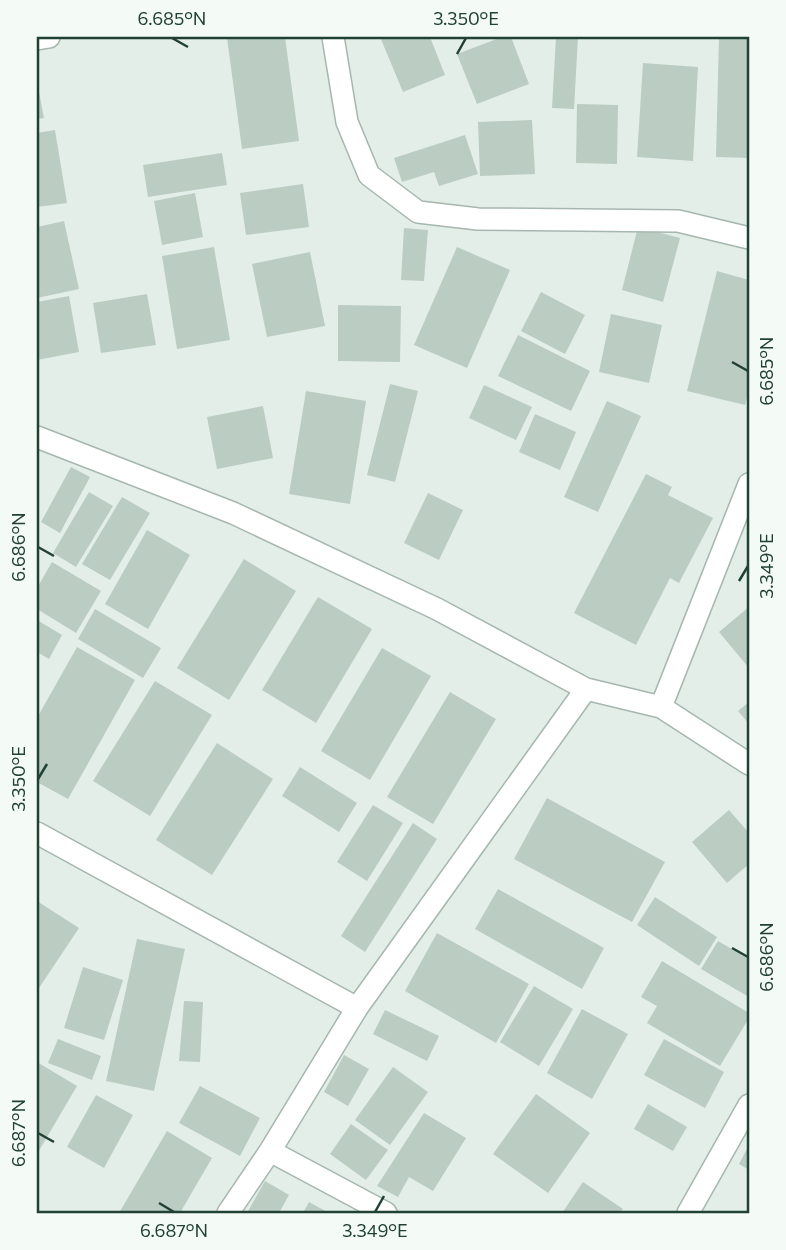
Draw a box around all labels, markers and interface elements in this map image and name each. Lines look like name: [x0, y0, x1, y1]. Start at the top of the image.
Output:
text: 6.685°N: [138, 7, 206, 29]
text: 3.350°E: [433, 7, 499, 29]
text: 6.685°N: [755, 337, 777, 405]
text: 6.686°N: [7, 512, 29, 582]
text: 3.349°E: [755, 533, 777, 599]
text: 3.350°E: [7, 746, 29, 812]
text: 6.686°N: [755, 922, 777, 992]
text: 6.687°N: [7, 1099, 29, 1167]
text: 6.687°N: [140, 1219, 208, 1241]
text: 3.349°E: [342, 1219, 408, 1241]

